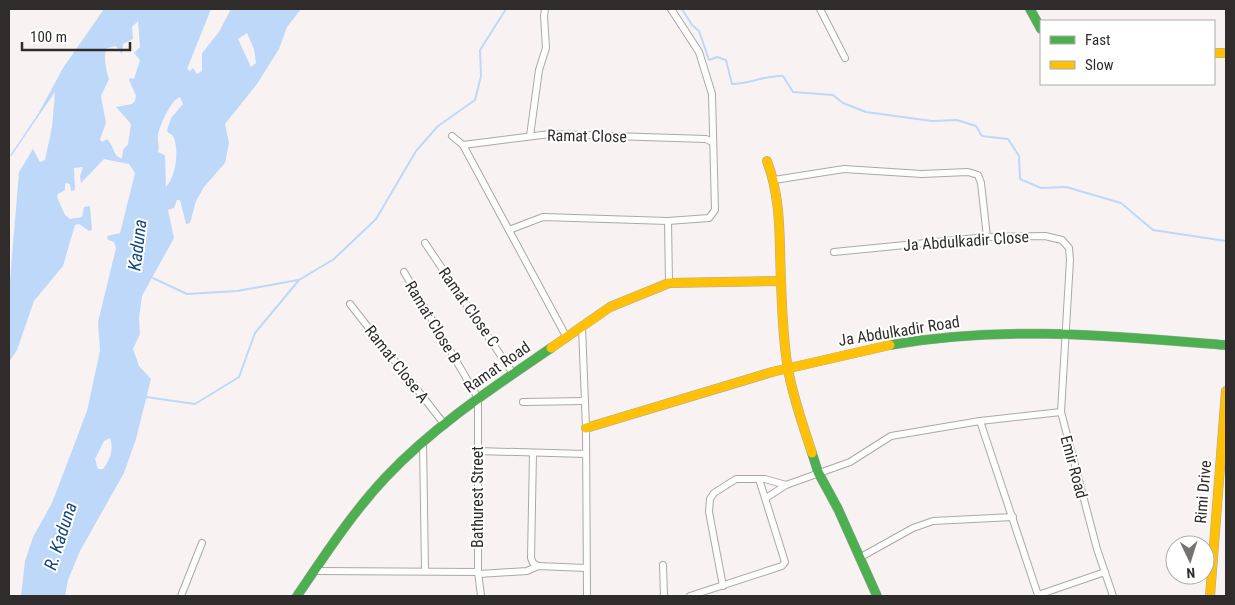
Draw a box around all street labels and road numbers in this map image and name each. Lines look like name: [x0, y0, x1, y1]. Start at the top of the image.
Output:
street label: Ramat Close: [547, 126, 627, 146]
street label: Ja Abdulkadir Close: [902, 227, 1030, 255]
street label: Ramat Close C: [435, 264, 503, 350]
street label: Ramat Close B: [401, 278, 465, 366]
street label: Ja Abdulkadir Road: [837, 312, 961, 350]
street label: Ramat Close A: [361, 322, 433, 406]
street label: Ramat Road: [460, 337, 534, 397]
street label: Emir Road: [1056, 433, 1092, 501]
street label: Bathurest Street: [468, 446, 487, 548]
street label: Rimi Drive: [1191, 460, 1215, 524]

